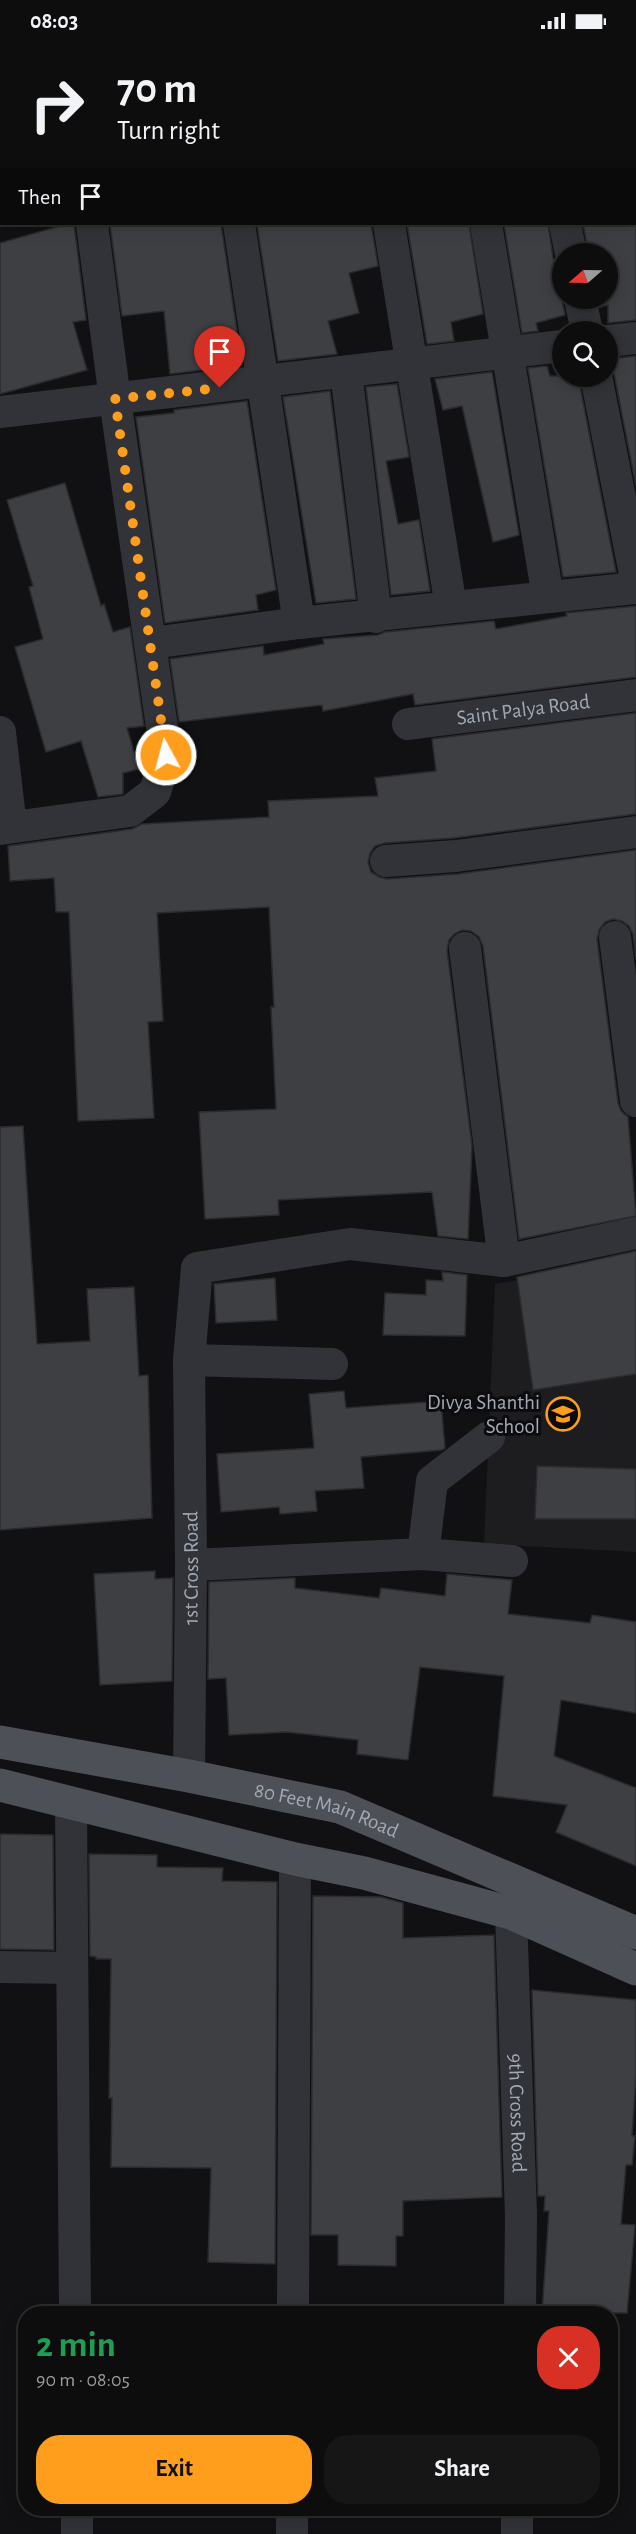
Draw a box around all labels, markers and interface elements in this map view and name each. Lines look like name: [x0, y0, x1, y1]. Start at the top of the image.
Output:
text: 08:03: [30, 10, 78, 32]
icon: right: [18, 66, 96, 144]
text: 70 m: [117, 68, 197, 110]
text: Turn right: [117, 117, 220, 144]
icon: arrive: [74, 180, 107, 213]
text: Then: [18, 186, 62, 208]
north arrow: [552, 243, 618, 309]
map controls: [552, 243, 618, 387]
button: search: [552, 321, 618, 387]
pin: [194, 326, 245, 388]
icon: arrive: [203, 335, 236, 368]
street label: Saint Palya Road: [455, 691, 591, 729]
position arrow: [134, 723, 198, 787]
place label: Divya Shanthi School: [427, 1392, 540, 1437]
school or university icon: Divya Shanthi School: [545, 1396, 581, 1432]
street label: 1st Cross Road: [180, 1511, 202, 1625]
street label: 80 Feet Main Road: [253, 1780, 402, 1842]
street label: 9th Cross Road: [505, 2053, 530, 2173]
button: close: [537, 2326, 600, 2389]
text: 2 min: [36, 2327, 116, 2363]
text: 90 m · 08:05: [36, 2370, 130, 2390]
button: Exit: [36, 2435, 312, 2504]
button: Share: [324, 2435, 600, 2504]

